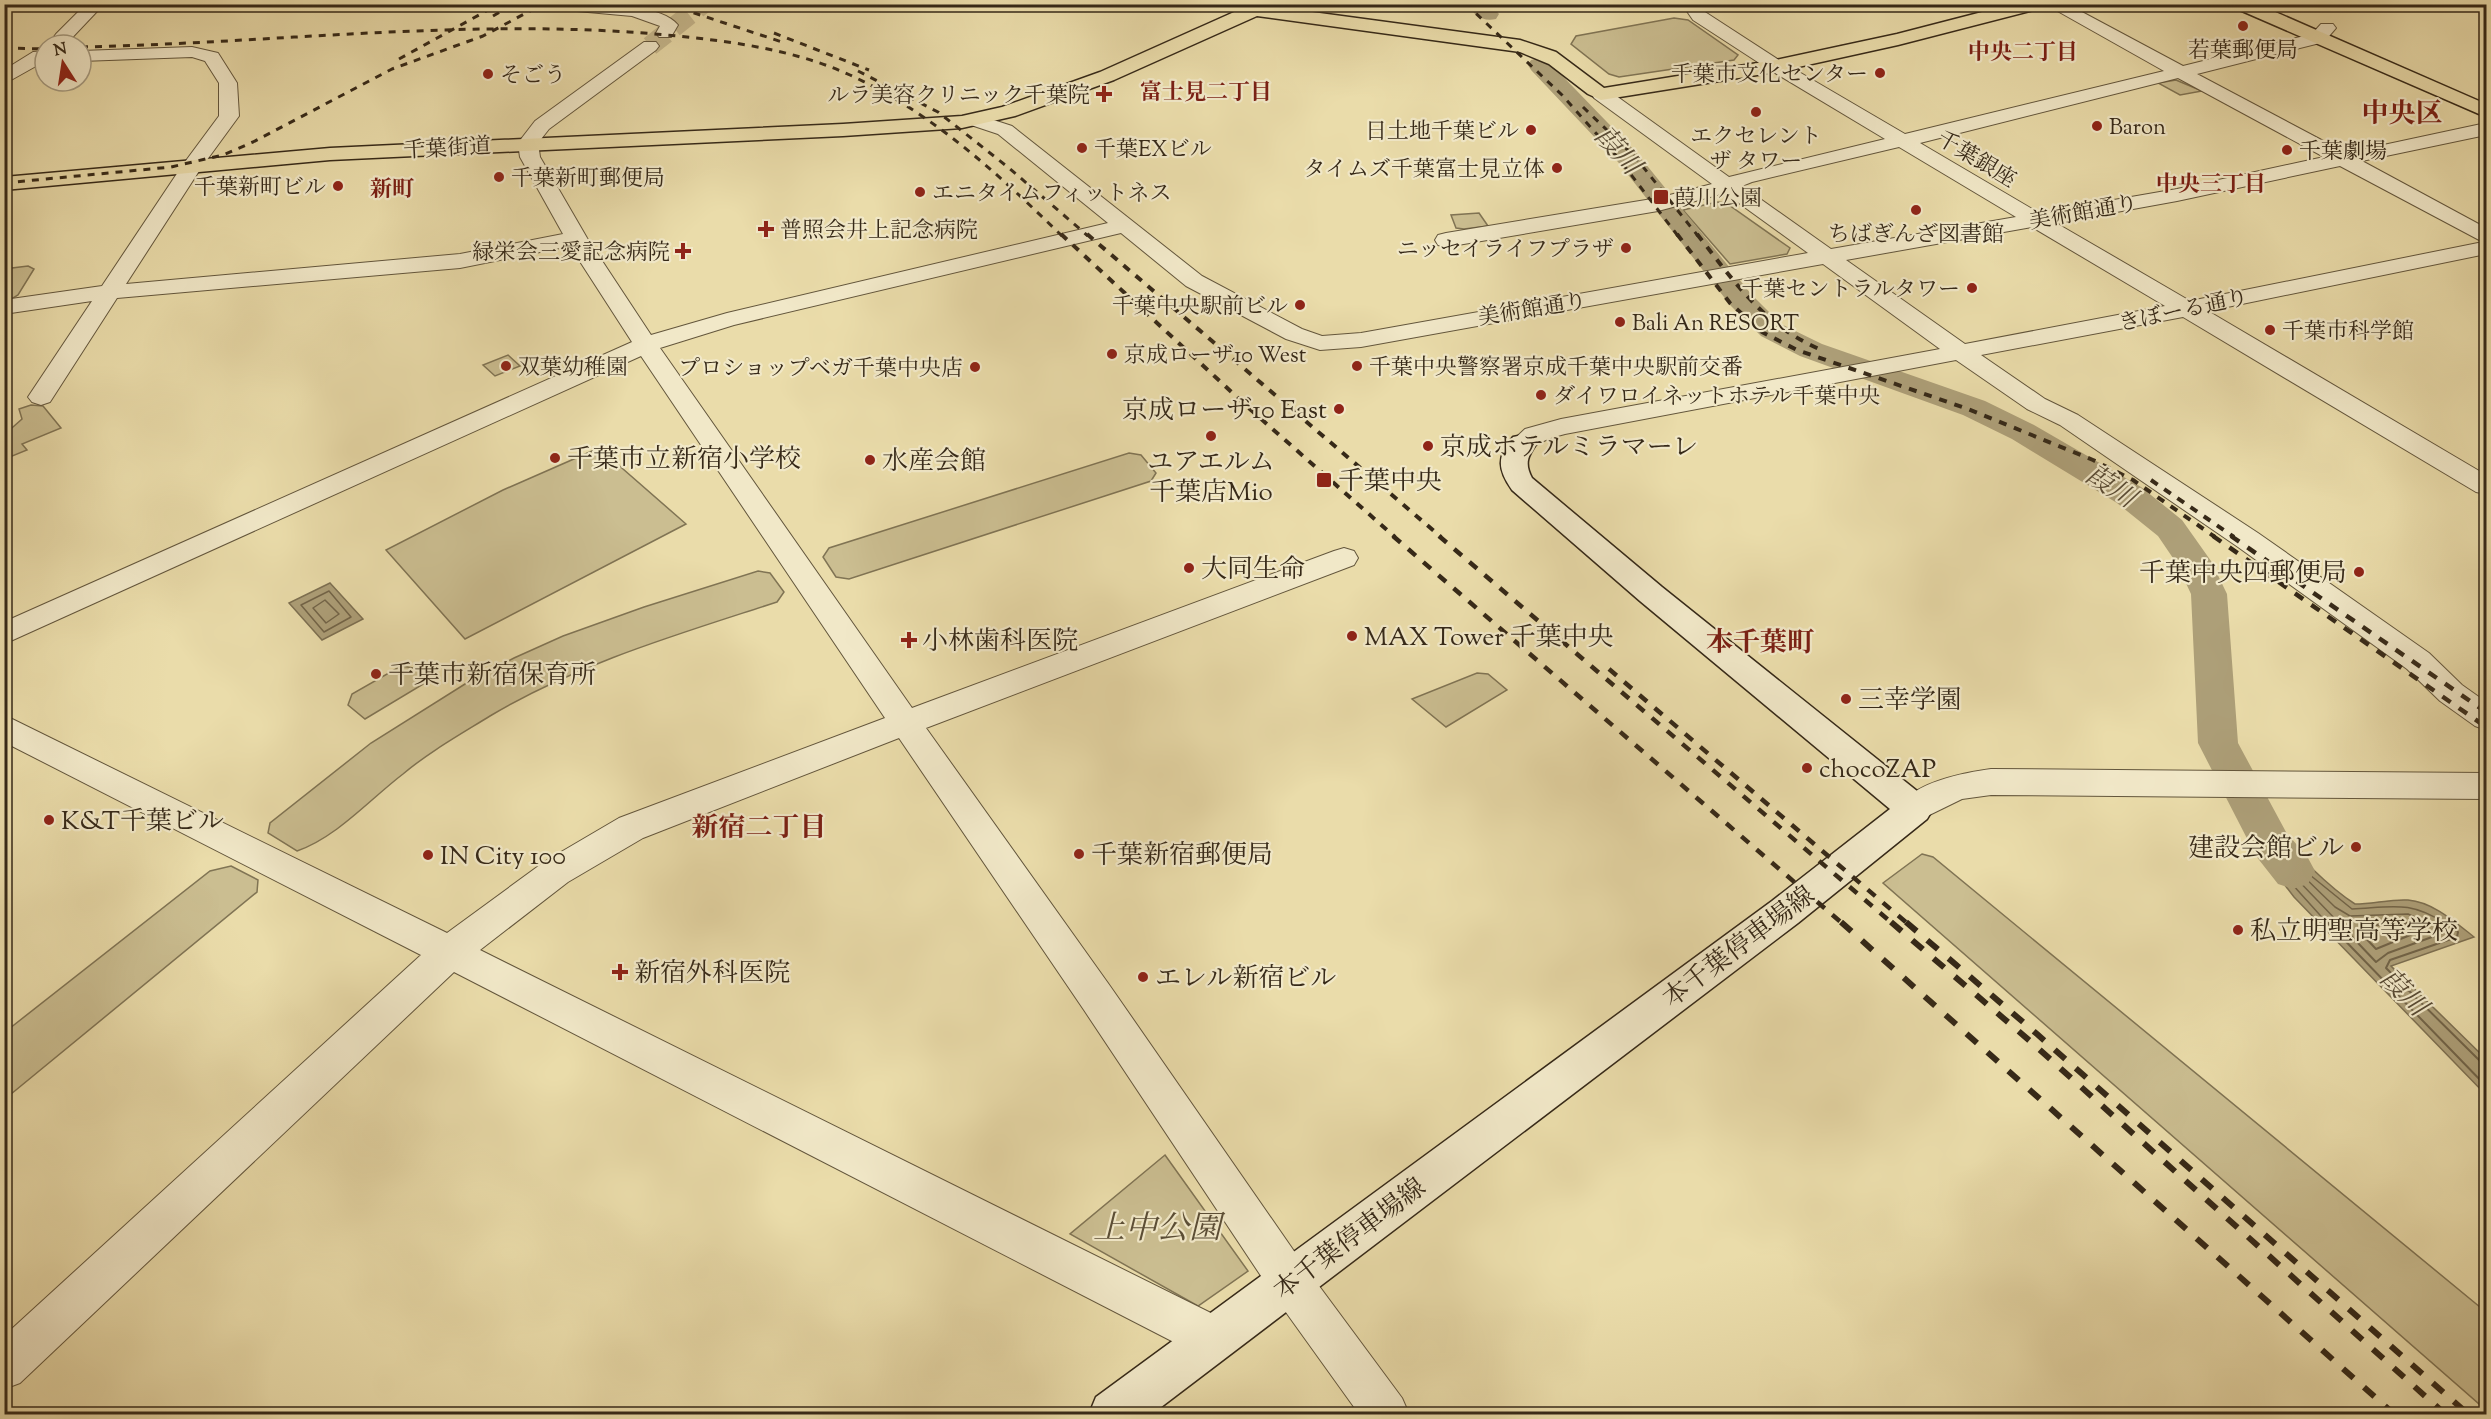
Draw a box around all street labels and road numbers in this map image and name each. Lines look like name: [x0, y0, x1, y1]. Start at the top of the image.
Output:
street label: 千葉銀座: [1929, 124, 2021, 197]
street label: 千葉街道: [402, 132, 492, 168]
street label: 美術館通り: [2027, 189, 2140, 239]
street label: きぼーる通り: [2116, 283, 2252, 341]
street label: 美術館通り: [1476, 287, 1589, 335]
street label: 本千葉停車場線: [1656, 878, 1823, 1018]
street label: 本千葉停車場線: [1267, 1170, 1434, 1310]

